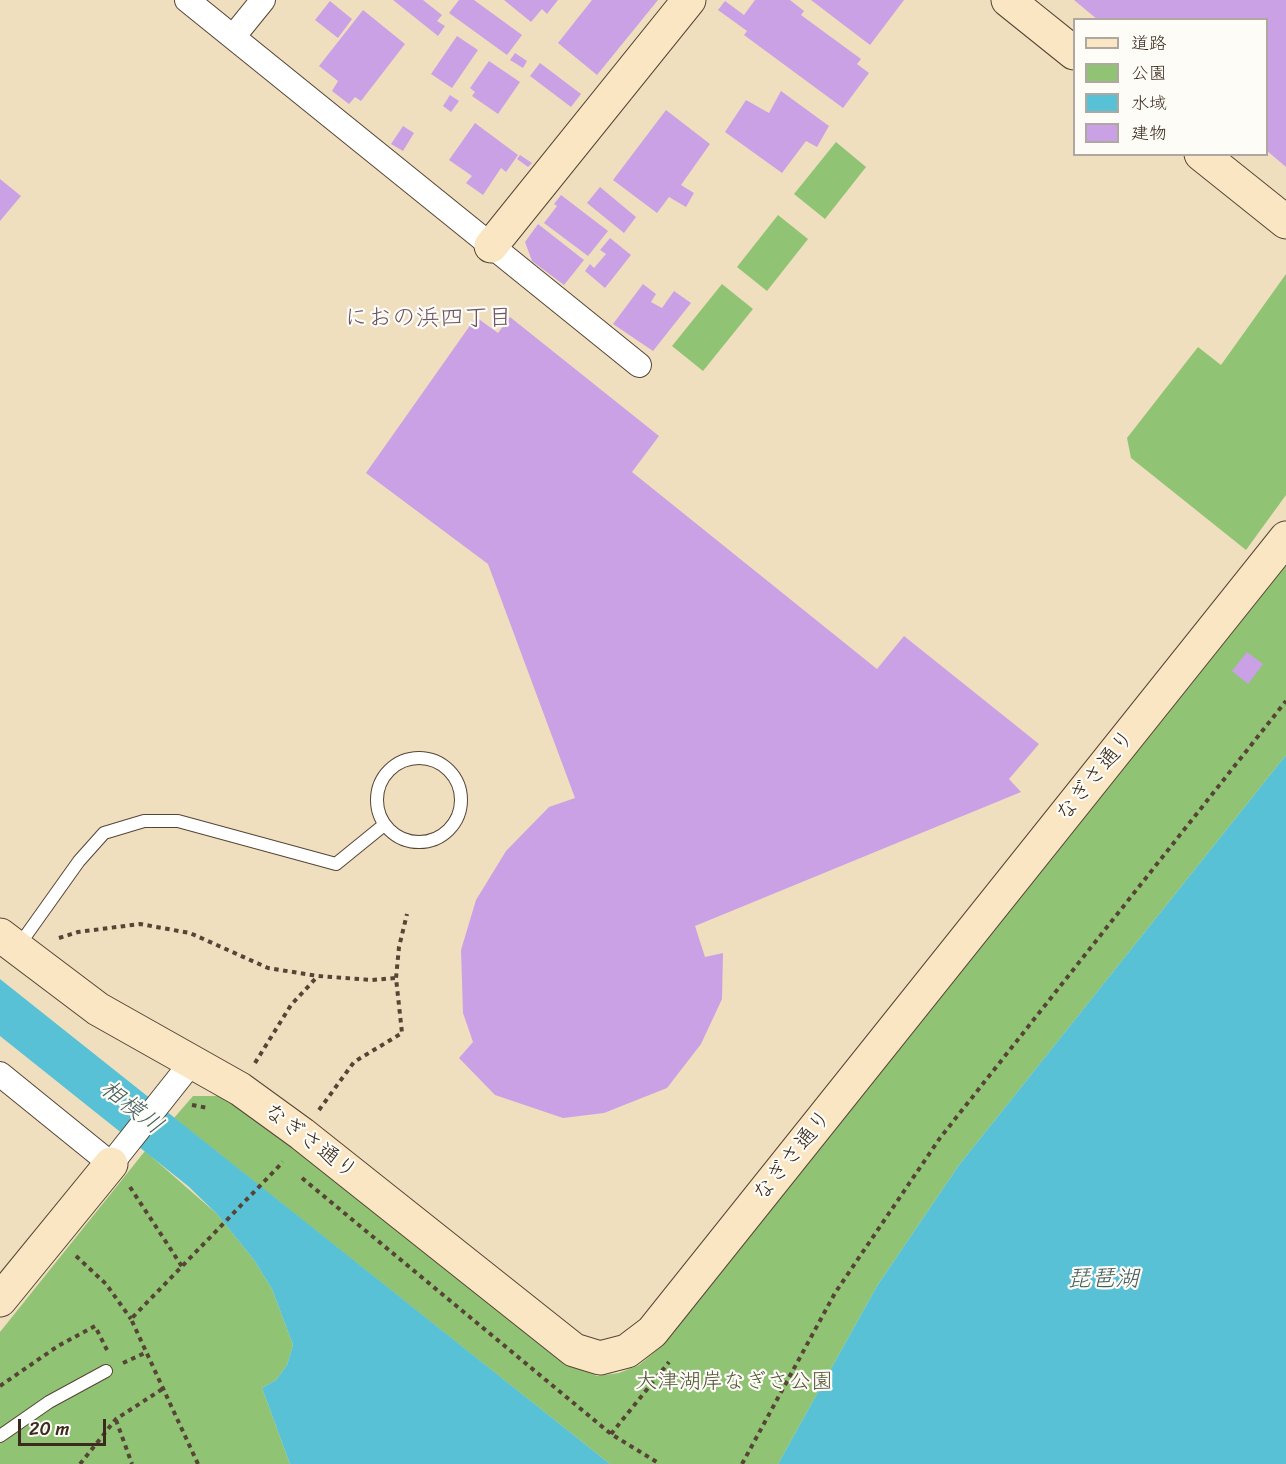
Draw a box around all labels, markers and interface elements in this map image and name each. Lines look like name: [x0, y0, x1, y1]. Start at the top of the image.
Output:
legend: [1073, 18, 1268, 156]
text: 道路: [1131, 27, 1167, 59]
text: 公園: [1131, 57, 1167, 89]
text: 水域: [1131, 87, 1167, 119]
text: 建物: [1131, 117, 1167, 149]
district label: におの浜四丁目: [344, 305, 512, 333]
street label: なぎさ通り: [1051, 725, 1141, 827]
water label: 相模川: [94, 1074, 168, 1142]
street label: なぎさ通り: [258, 1098, 362, 1186]
street label: なぎさ通り: [748, 1105, 838, 1207]
water label: 琵琶湖: [1067, 1266, 1139, 1294]
park label: 大津湖岸なぎさ公園: [635, 1369, 833, 1395]
scale bar: [21, 1407, 110, 1445]
text: 20 m: [29, 1413, 69, 1445]

